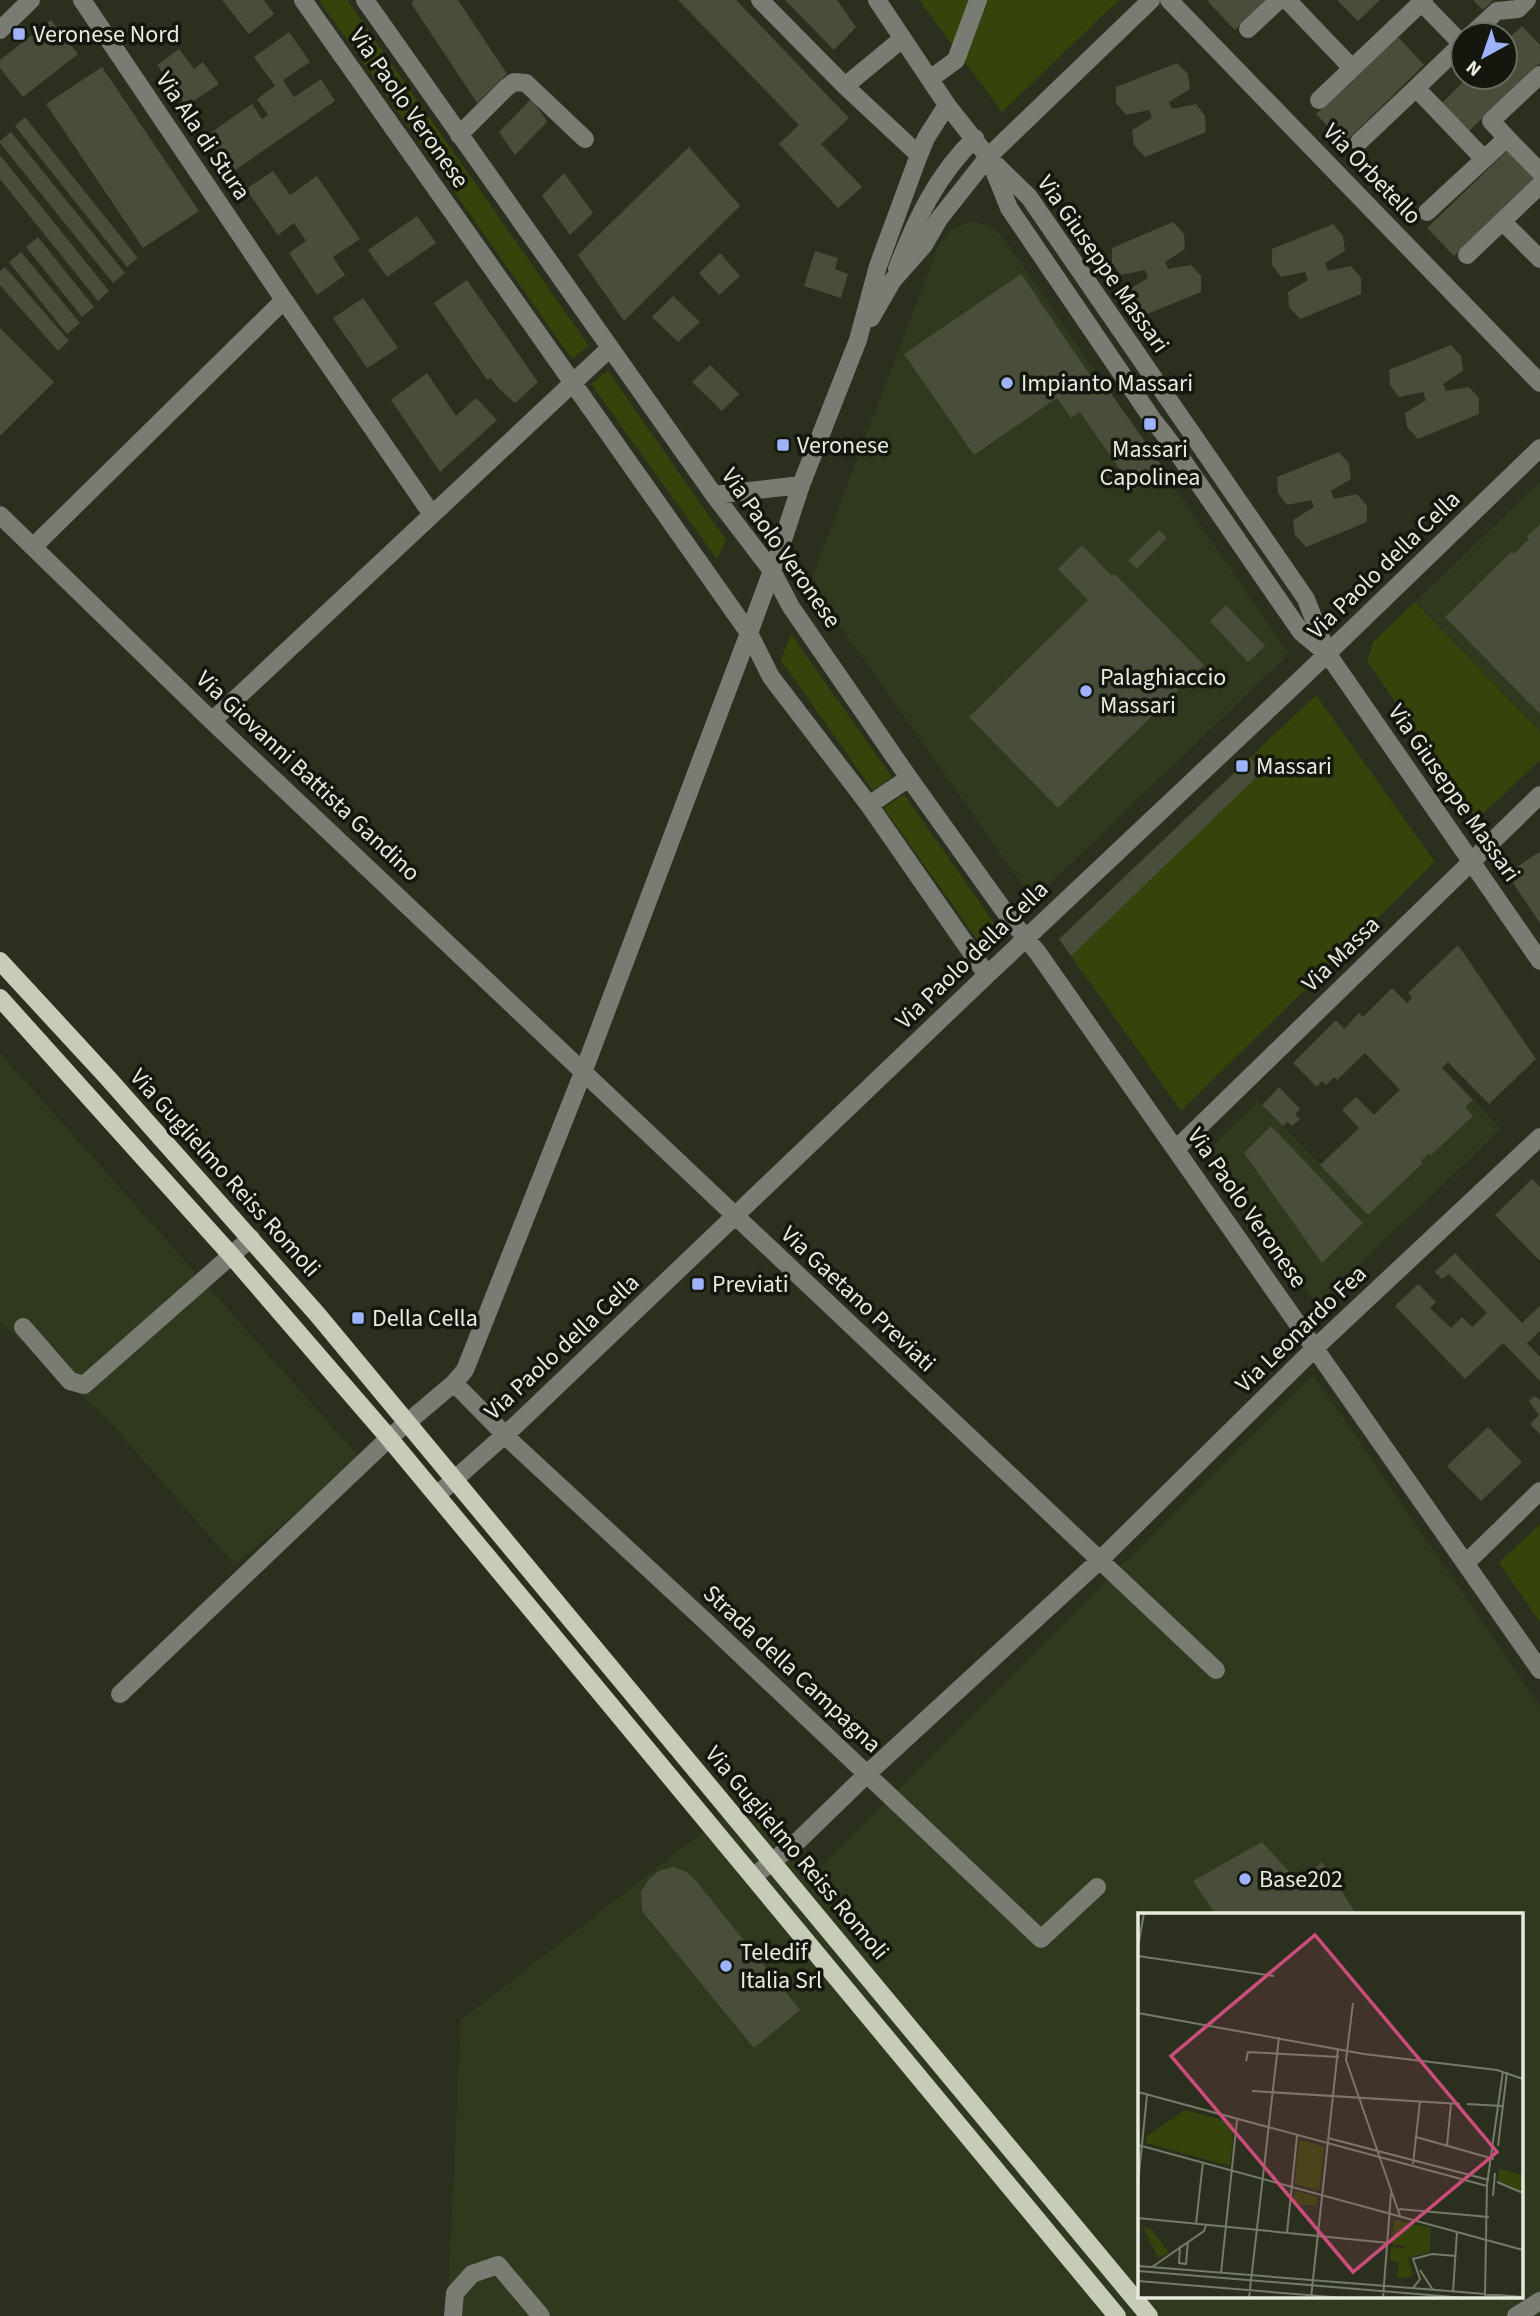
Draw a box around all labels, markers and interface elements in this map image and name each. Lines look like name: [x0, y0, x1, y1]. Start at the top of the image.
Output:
place label: Veronese Nord: [33, 17, 180, 52]
street label: Via Paolo Veronese: [341, 21, 477, 195]
north arrow: [1449, 21, 1519, 91]
marker: Veronese Nord: [11, 26, 27, 42]
text: N: [1461, 53, 1488, 82]
street label: Via Ala di Stura: [147, 65, 259, 207]
street label: Via Orbetello: [1315, 115, 1429, 233]
street label: Via Giuseppe Massari: [1028, 168, 1178, 360]
place label: Impianto Massari: [1021, 366, 1193, 401]
marker: Impianto Massari: [999, 375, 1015, 391]
marker: Massari Capolinea: [1142, 416, 1158, 432]
place label: Veronese: [797, 428, 889, 463]
place label: Massari Capolinea: [1100, 432, 1200, 495]
marker: Veronese: [775, 437, 791, 453]
street label: Via Paolo Veronese: [713, 461, 849, 635]
street label: Via Paolo della Cella: [1300, 483, 1468, 647]
place label: Palaghiaccio Massari: [1100, 660, 1226, 723]
street label: Via Giovanni Battista Gandino: [188, 662, 428, 890]
marker: Palaghiaccio Massari: [1078, 683, 1094, 699]
street label: Via Giuseppe Massari: [1379, 697, 1529, 889]
place label: Massari: [1256, 749, 1332, 784]
marker: Massari: [1234, 758, 1250, 774]
street label: Via Paolo della Cella: [888, 873, 1056, 1037]
street label: Via Massa: [1294, 908, 1388, 1000]
street label: Via Guglielmo Reiss Romoli: [122, 1061, 328, 1285]
street label: Via Paolo Veronese: [1179, 1121, 1315, 1295]
street label: Via Gaetano Previati: [773, 1218, 943, 1380]
street label: Via Leonardo Fea: [1227, 1257, 1375, 1401]
street label: Via Paolo della Cella: [477, 1266, 647, 1428]
place label: Previati: [712, 1267, 789, 1302]
marker: Previati: [690, 1276, 706, 1292]
place label: Della Cella: [372, 1301, 478, 1336]
marker: Della Cella: [350, 1310, 366, 1326]
street label: Strada della Campagna: [695, 1577, 889, 1761]
street label: Via Guglielmo Reiss Romoli: [697, 1738, 897, 1968]
place label: Base202: [1259, 1862, 1343, 1897]
marker: Base202: [1237, 1871, 1253, 1887]
inset map: [1138, 1913, 1522, 2298]
place label: Teledif Italia Srl: [740, 1935, 822, 1998]
marker: Teledif Italia Srl: [718, 1958, 734, 1974]

